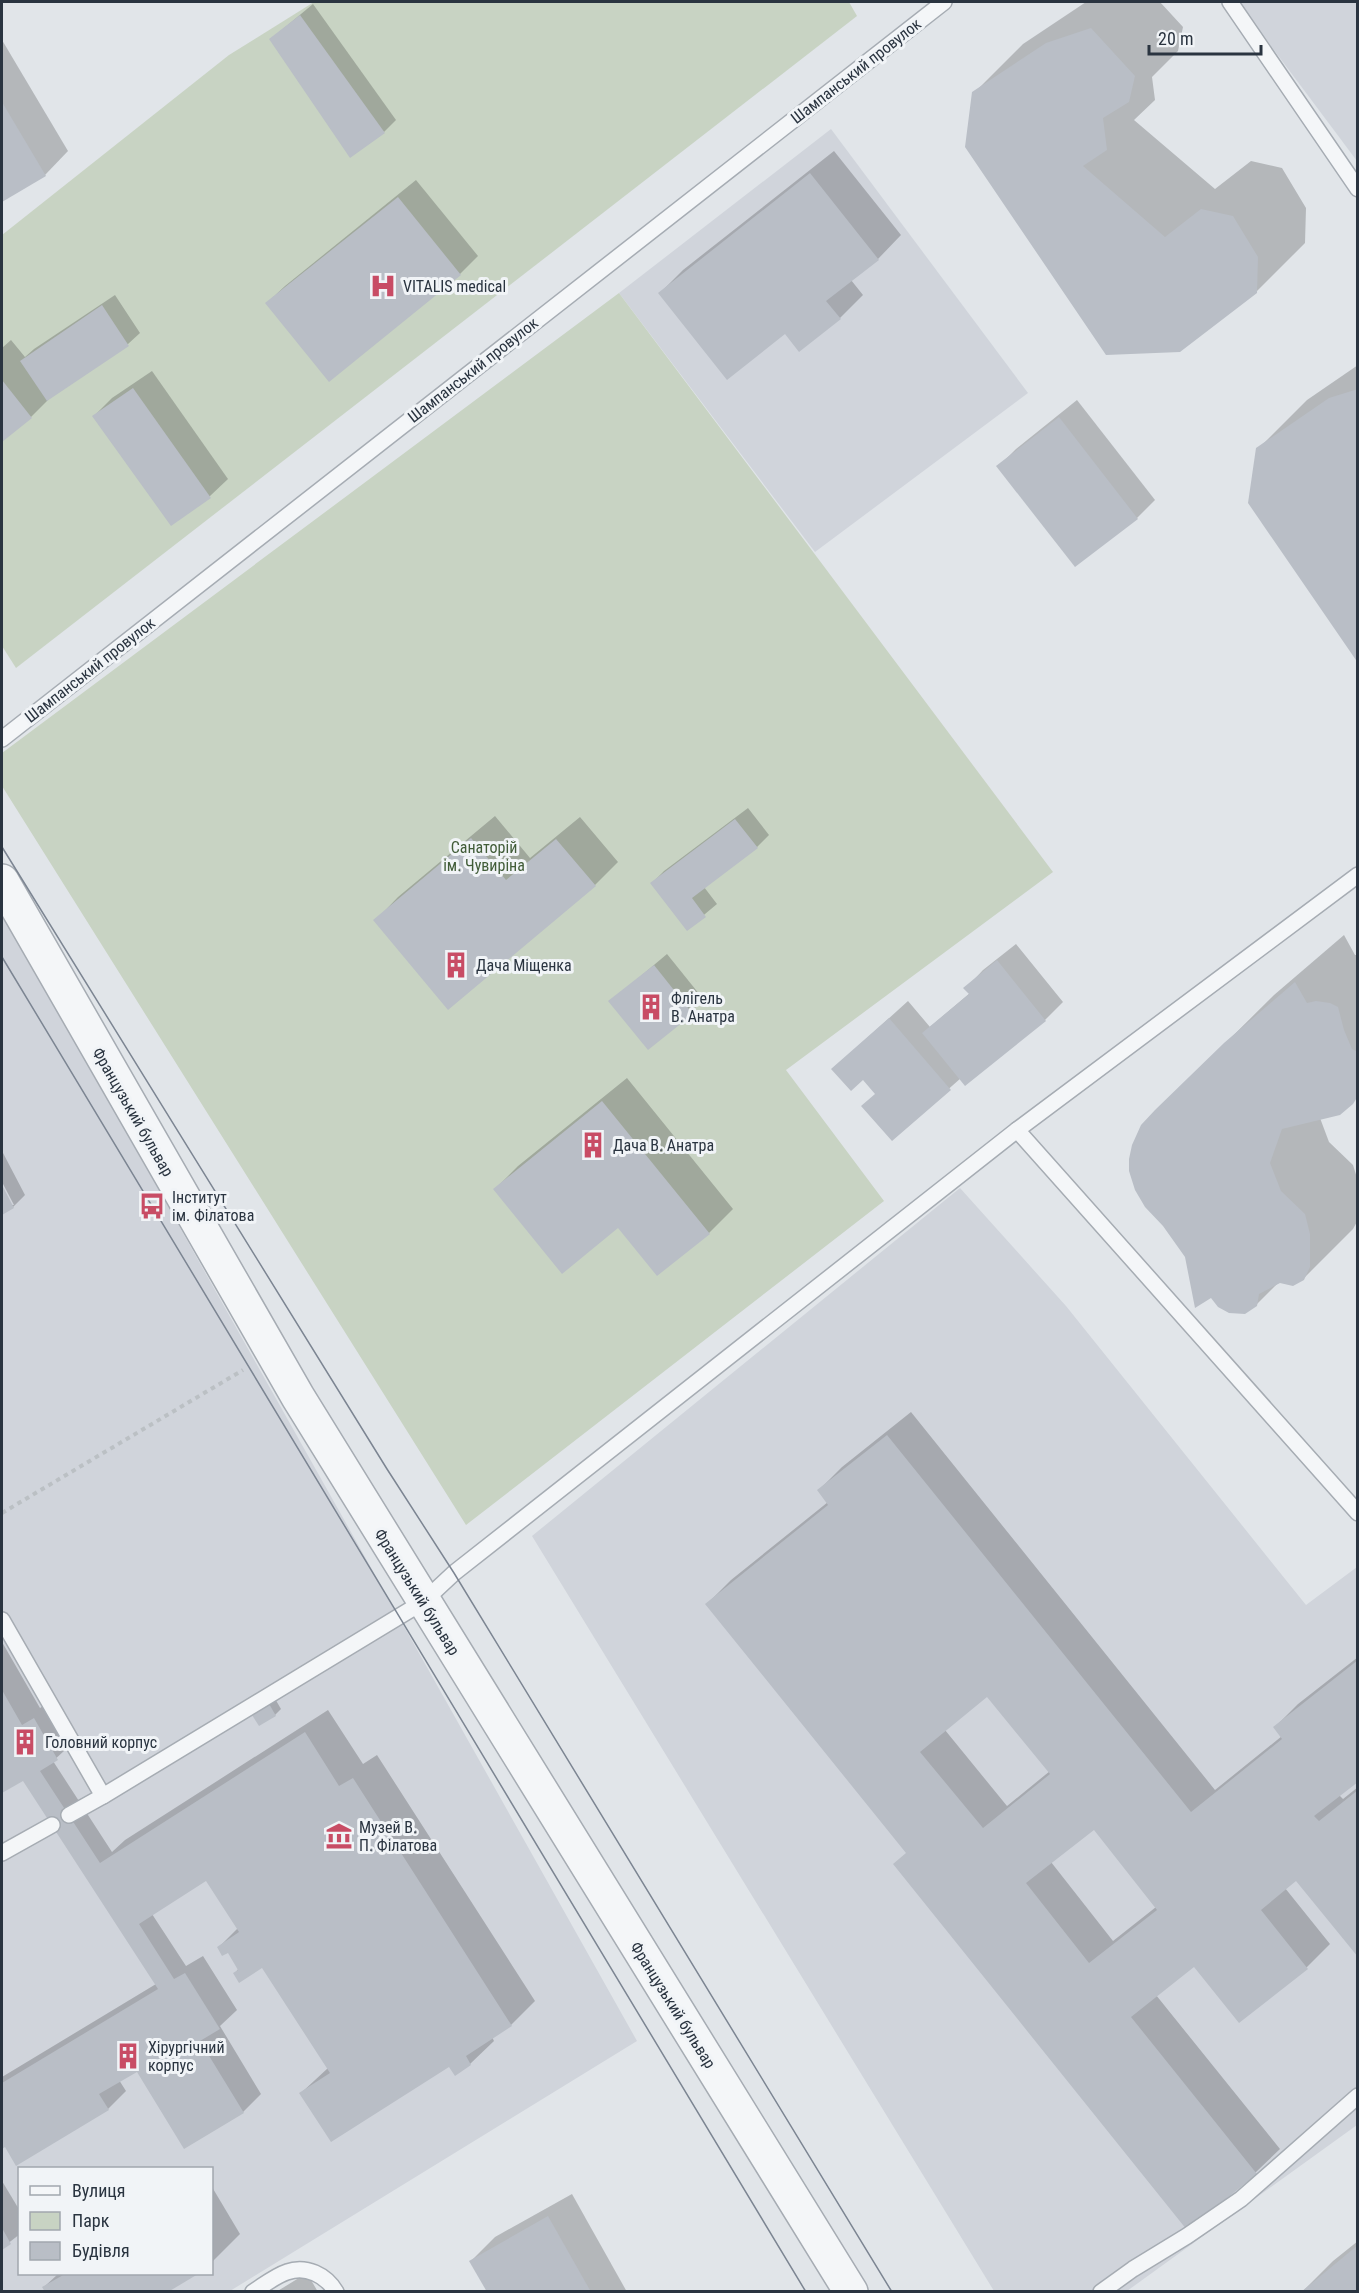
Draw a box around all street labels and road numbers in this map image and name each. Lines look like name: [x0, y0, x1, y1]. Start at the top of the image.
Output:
street label: Шампанський провулок: [787, 14, 925, 128]
street label: Шампанський провулок: [404, 313, 542, 427]
street label: Шампанський провулок: [21, 613, 159, 727]
street label: Французький бульвар: [88, 1044, 178, 1180]
street label: Французький бульвар: [370, 1525, 464, 1659]
street label: Французький бульвар: [626, 1938, 720, 2072]

